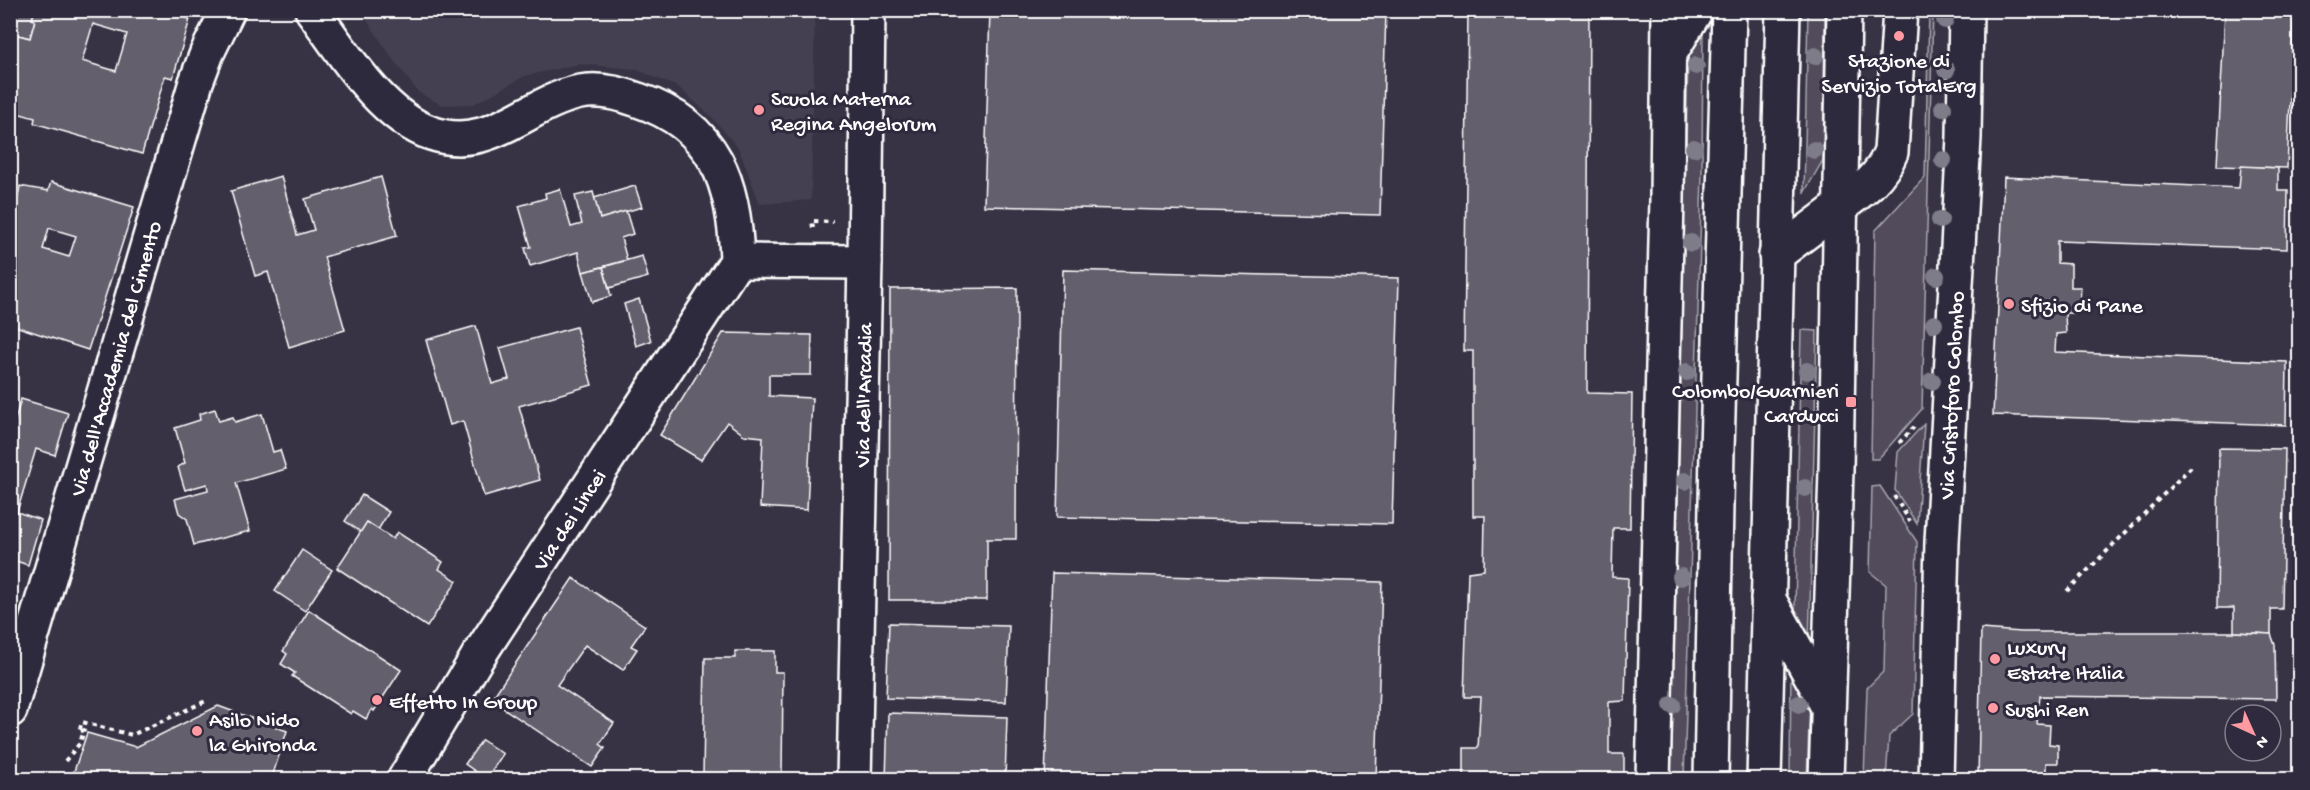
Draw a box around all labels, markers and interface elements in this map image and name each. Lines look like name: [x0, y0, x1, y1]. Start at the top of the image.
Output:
marker: Stazione di Servizio TotalErg: [1892, 29, 1906, 43]
place label: Stazione di Servizio TotalErg: [1822, 50, 1976, 101]
place label: Scuola Materna Regina Angelorum: [771, 88, 937, 139]
marker: Scuola Materna Regina Angelorum: [752, 103, 766, 117]
street label: Via dell'Accademia del Cimento: [66, 219, 170, 501]
street label: Via Cristoforo Colombo: [1936, 291, 1972, 501]
place label: Sfizio di Pane: [2021, 295, 2143, 321]
marker: Sfizio di Pane: [2002, 297, 2016, 311]
street label: Via dell'Arcadia: [852, 322, 880, 468]
place label: Colombo/Guarnieri Carducci: [1672, 380, 1839, 431]
marker: Colombo/Guarnieri Carducci: [1844, 395, 1858, 409]
street label: Via dei Lincei: [528, 466, 614, 578]
place label: Luxury Estate Italia: [2007, 637, 2125, 688]
marker: Luxury Estate Italia: [1988, 652, 2002, 666]
place label: Effetto In Group: [389, 691, 537, 717]
marker: Effetto In Group: [370, 693, 384, 707]
place label: Sushi Ren: [2005, 699, 2089, 725]
marker: Sushi Ren: [1986, 701, 2000, 715]
north arrow: [2223, 703, 2283, 763]
place label: Asilo Nido la Ghironda: [209, 709, 317, 760]
marker: Asilo Nido la Ghironda: [190, 724, 204, 738]
text: N: [2250, 731, 2272, 752]

